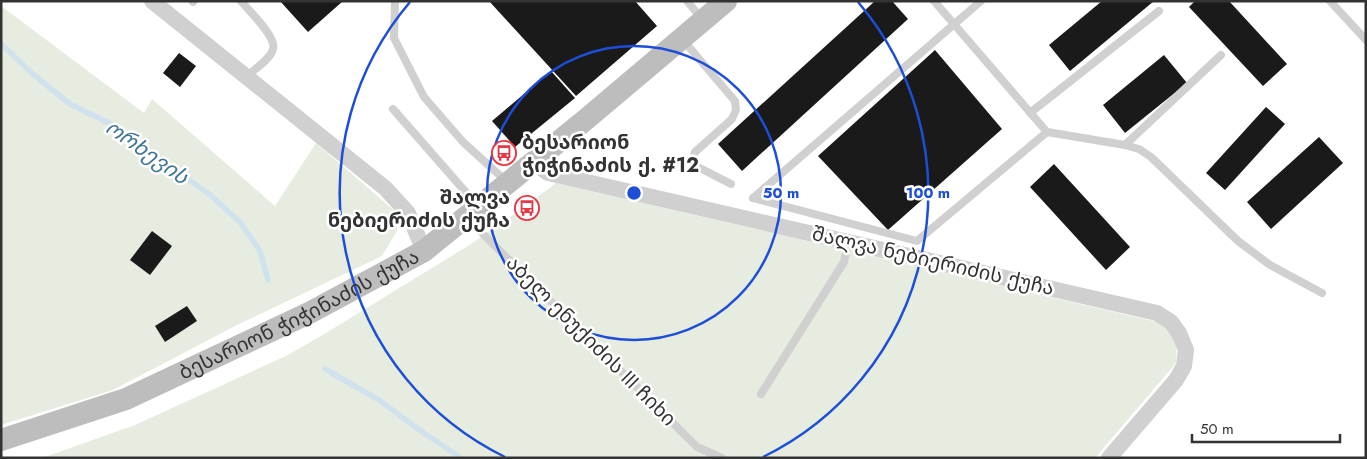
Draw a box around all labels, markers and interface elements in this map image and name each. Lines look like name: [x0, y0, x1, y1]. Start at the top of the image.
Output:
water label: ორხევის: [99, 112, 196, 192]
place label: ბესარიონ ჭიჭინაძის ქ. #12: [522, 128, 699, 180]
bus stop icon: ბესარიონ ჭიჭინაძის ქ. #12: [491, 140, 517, 166]
text: 50 m: [763, 182, 799, 204]
text: 100 m: [906, 182, 950, 204]
place label: შალვა ნებიერიძის ქუჩა: [328, 183, 510, 235]
centre of rings: [625, 184, 643, 202]
bus stop icon: შალვა ნებიერიძის ქუჩა: [514, 195, 540, 221]
street label: შალვა ნებიერიძის ქუჩა: [809, 219, 1057, 303]
street label: ბესარიონ ჭიჭინაძის ქუჩა: [174, 242, 424, 387]
street label: აბელ ენუქიძის III ჩიხი: [499, 249, 683, 433]
scale bar: [1192, 412, 1340, 444]
text: 50 m: [1200, 418, 1234, 440]

